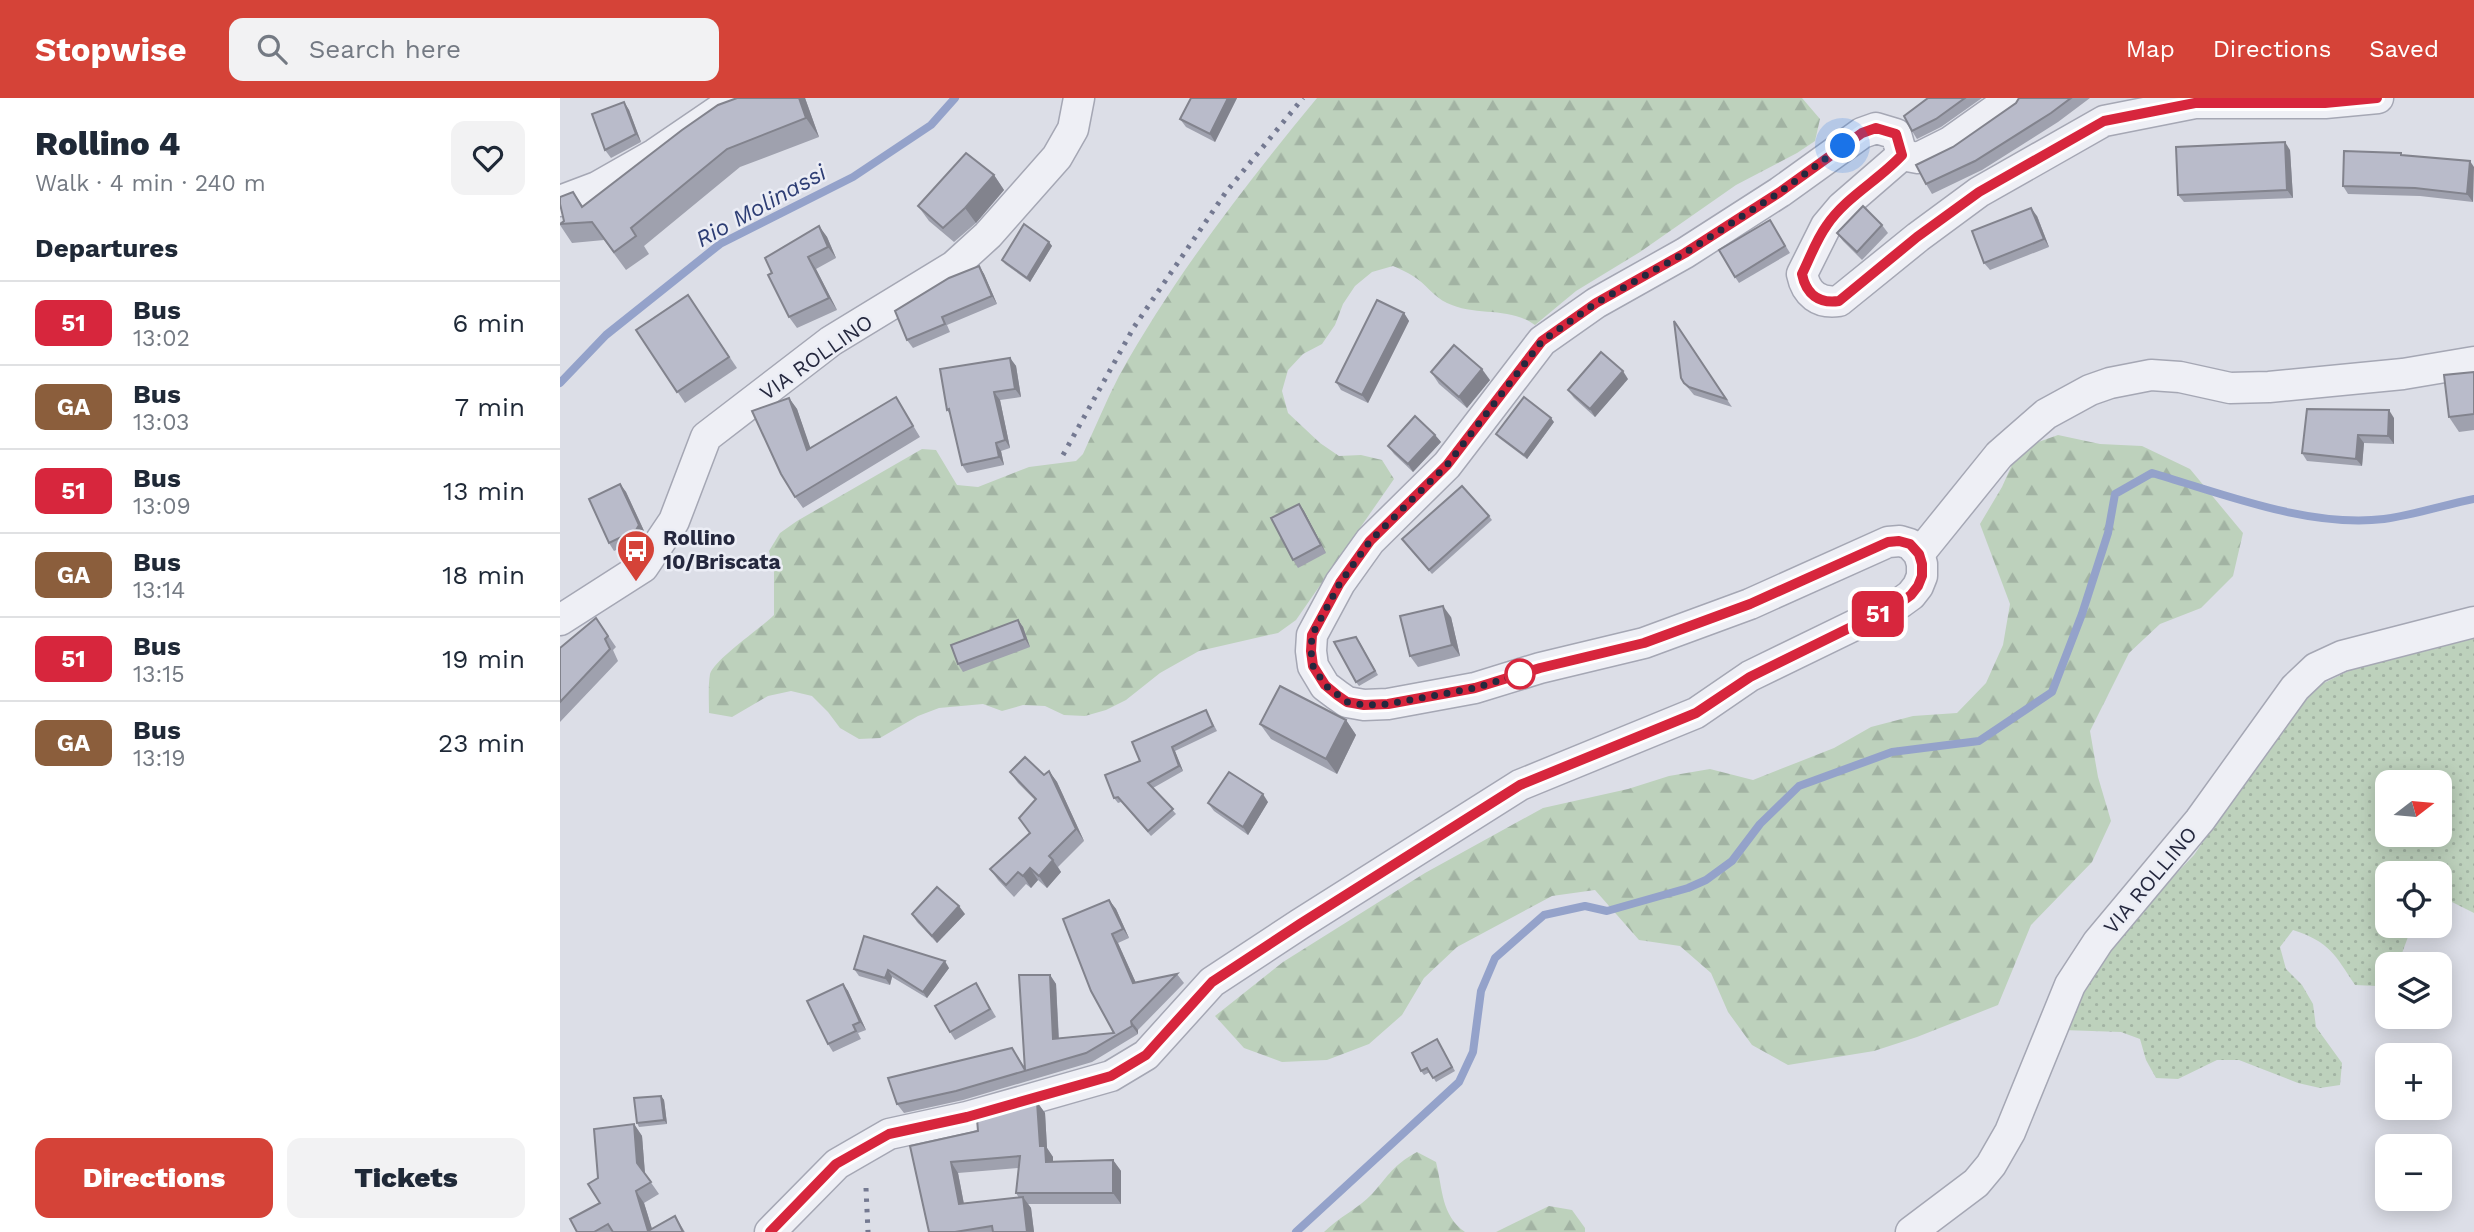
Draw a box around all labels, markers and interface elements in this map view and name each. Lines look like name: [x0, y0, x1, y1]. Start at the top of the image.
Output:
search box: [229, 18, 719, 81]
text: Stopwise: [35, 30, 187, 69]
icon: search: [253, 30, 291, 68]
text: Search here: [309, 34, 461, 64]
text: Map: [2126, 35, 2175, 63]
text: Directions: [2213, 35, 2331, 63]
text: Saved: [2369, 35, 2439, 63]
button: heart: [451, 121, 525, 195]
text: Rollino 4: [35, 124, 180, 163]
your location: [1825, 128, 1860, 163]
water label: Rio Molinassi: [691, 159, 832, 253]
text: Walk · 4 min · 240 m: [35, 170, 266, 197]
text: Departures: [35, 233, 178, 263]
text: Bus: [133, 295, 181, 325]
text: 6 min: [453, 308, 525, 338]
text: 51: [61, 309, 86, 337]
street label: VIA ROLLINO: [755, 309, 877, 405]
text: 13:02: [133, 325, 190, 352]
text: Bus: [133, 379, 181, 409]
text: 7 min: [455, 392, 525, 422]
text: GA: [57, 393, 90, 421]
text: 13:03: [133, 409, 189, 436]
text: Bus: [133, 463, 181, 493]
text: 13 min: [443, 476, 525, 506]
text: 51: [61, 477, 86, 505]
text: 13:09: [133, 493, 191, 520]
place label: Rollino 10/Briscata: [663, 525, 782, 574]
bus stop icon: Rollino 10/Briscata: [615, 528, 657, 583]
text: Bus: [133, 547, 181, 577]
text: 18 min: [442, 560, 525, 590]
text: GA: [57, 561, 90, 589]
text: 13:14: [133, 577, 185, 604]
line badge: 51: [1846, 591, 1910, 637]
text: 51: [1866, 600, 1890, 628]
text: Bus: [133, 631, 181, 661]
text: 19 min: [442, 644, 525, 674]
text: 51: [61, 645, 86, 673]
unlabelled marker: [1505, 659, 1535, 689]
text: 13:15: [133, 661, 185, 688]
text: Bus: [133, 715, 181, 745]
text: 23 min: [438, 728, 525, 758]
text: GA: [57, 729, 90, 757]
text: 13:19: [133, 745, 185, 772]
north arrow: [2375, 770, 2452, 847]
map controls: [2375, 770, 2452, 1211]
street label: VIA ROLLINO: [2098, 821, 2202, 939]
button: locate: [2375, 861, 2452, 938]
button: layers: [2375, 952, 2452, 1029]
button: +: [2375, 1043, 2452, 1120]
button: −: [2375, 1134, 2452, 1211]
button: Directions: [35, 1138, 273, 1218]
button: Tickets: [287, 1138, 525, 1218]

